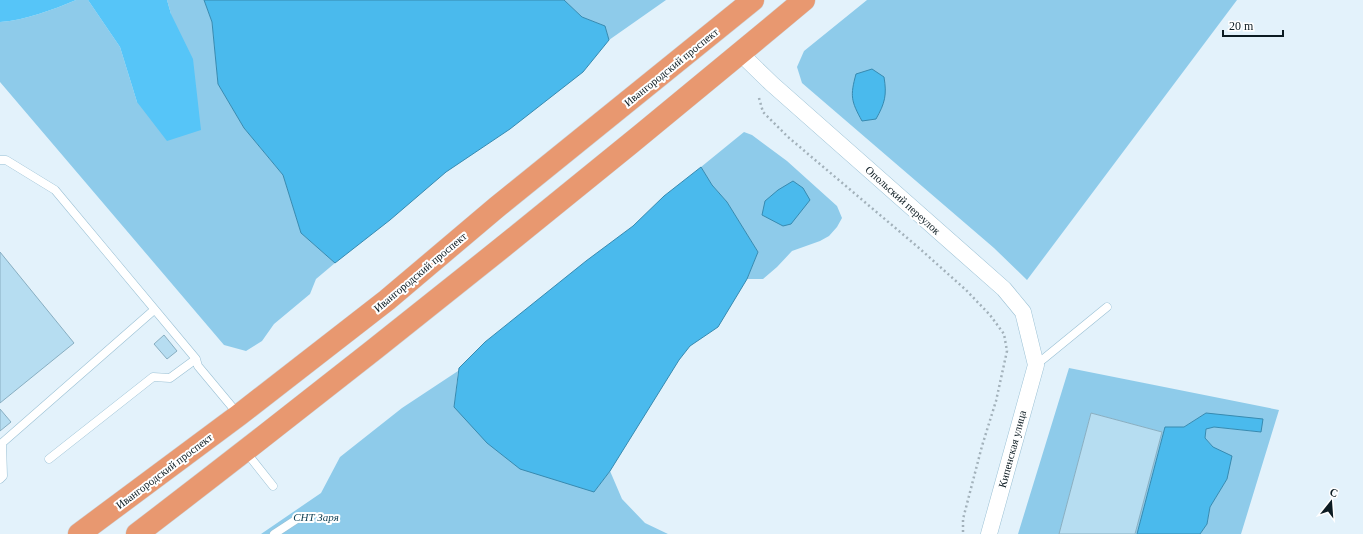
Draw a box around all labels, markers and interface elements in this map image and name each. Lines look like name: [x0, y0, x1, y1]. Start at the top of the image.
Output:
scale bar: [1223, 12, 1283, 38]
text: 20 m: [1229, 19, 1254, 33]
street label: Ивангородский проспект: [622, 25, 721, 109]
street label: Опольский переулок: [863, 163, 943, 237]
street label: Ивангородский проспект: [371, 230, 469, 314]
street label: Кипенская улица: [996, 409, 1028, 489]
street label: Ивангородский проспект: [114, 431, 215, 511]
north arrow: [1311, 482, 1351, 522]
text: С: [1328, 486, 1340, 499]
park label: СНТ Заря: [293, 511, 339, 523]

